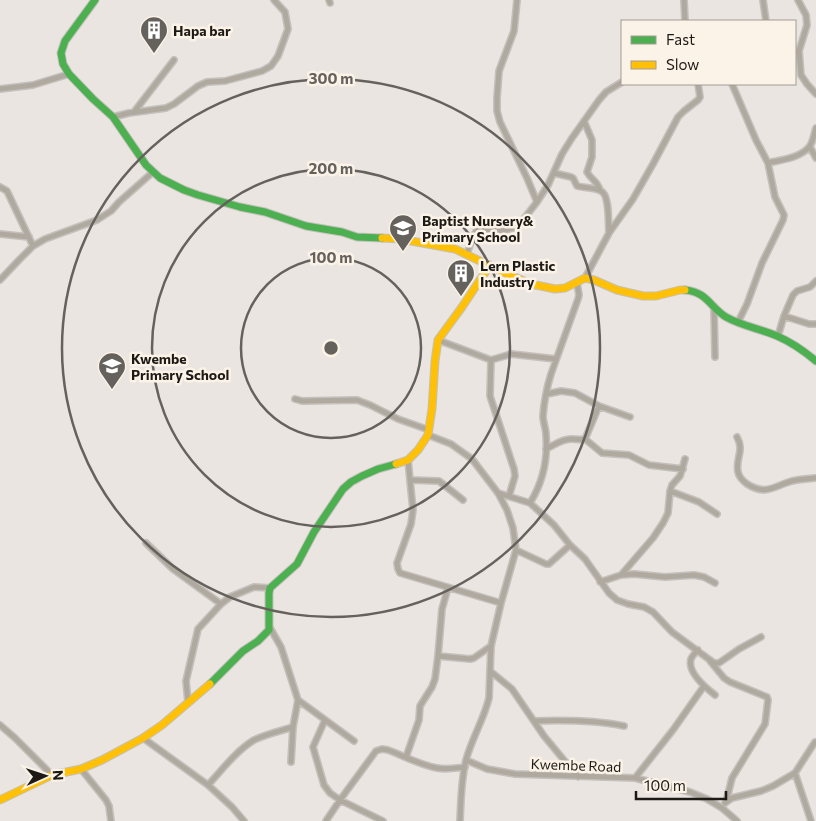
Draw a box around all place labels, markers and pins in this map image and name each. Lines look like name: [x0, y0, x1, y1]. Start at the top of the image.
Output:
building icon: Hapa bar: [139, 15, 169, 54]
place label: Hapa bar: [173, 22, 231, 39]
place label: Baptist Nursery& Primary School: [422, 212, 534, 245]
school or university icon: Baptist Nursery& Primary School: [388, 213, 418, 252]
place label: Lern Plastic Industry: [480, 257, 556, 290]
building icon: Lern Plastic Industry: [446, 258, 476, 297]
centre of rings: [322, 339, 340, 357]
place label: Kwembe Primary School: [131, 350, 229, 383]
school or university icon: Kwembe Primary School: [97, 351, 127, 390]

